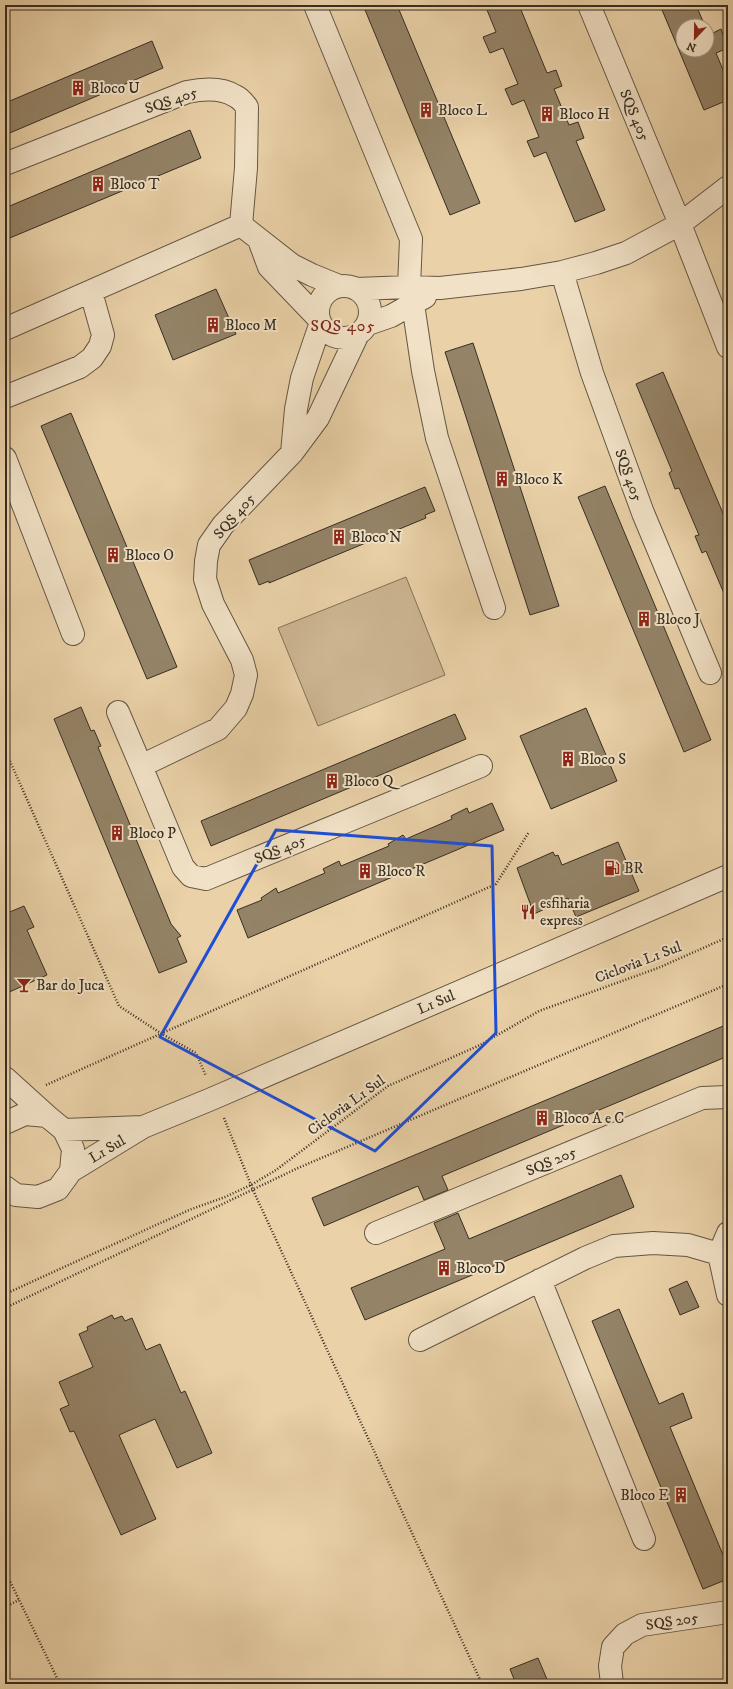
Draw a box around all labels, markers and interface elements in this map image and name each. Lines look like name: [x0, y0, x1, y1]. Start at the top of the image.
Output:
north arrow: [675, 18, 715, 58]
text: N: [685, 38, 698, 55]
building icon: Bloco U: [69, 79, 87, 97]
place label: Bloco U: [90, 79, 140, 98]
street label: SQS 405: [142, 82, 200, 118]
street label: SQS 405: [615, 87, 654, 144]
building icon: Bloco L: [417, 101, 435, 119]
place label: Bloco L: [438, 101, 487, 120]
building icon: Bloco H: [538, 105, 556, 123]
place label: Bloco H: [559, 105, 610, 124]
building icon: Bloco T: [89, 175, 107, 193]
place label: Bloco T: [110, 175, 160, 194]
building icon: Bloco M: [204, 316, 222, 334]
place label: Bloco M: [225, 316, 277, 335]
district label: SQS 405: [311, 316, 375, 336]
street label: SQS 405: [610, 446, 647, 504]
building icon: Bloco K: [493, 470, 511, 488]
place label: Bloco K: [514, 470, 563, 489]
street label: SQS 405: [209, 489, 260, 543]
building icon: Bloco N: [330, 528, 348, 546]
place label: Bloco N: [351, 528, 401, 547]
building icon: Bloco O: [104, 546, 122, 564]
place label: Bloco O: [125, 546, 174, 565]
building icon: Bloco J: [635, 610, 653, 628]
place label: Bloco J: [656, 610, 700, 629]
building icon: Bloco S: [559, 750, 577, 768]
place label: Bloco S: [580, 750, 626, 769]
building icon: Bloco Q: [323, 772, 341, 790]
place label: Bloco Q: [344, 772, 400, 791]
building icon: Bloco P: [108, 824, 126, 842]
place label: Bloco P: [129, 824, 176, 843]
street label: SQS 405: [251, 830, 309, 868]
fuel station icon: BR: [603, 859, 621, 877]
place label: BR: [624, 859, 643, 878]
building icon: Bloco R: [356, 862, 374, 880]
place label: Bloco R: [377, 862, 425, 881]
place label: esfiharia express: [540, 894, 590, 930]
restaurant icon: esfiharia express: [519, 903, 537, 921]
street label: Ciclovia L1 Sul: [592, 937, 685, 988]
bar icon: Bar do Juca: [15, 976, 33, 994]
place label: Bar do Juca: [36, 976, 105, 995]
street label: L1 Sul: [414, 986, 458, 1019]
street label: Ciclovia L1 Sul: [304, 1071, 389, 1140]
building icon: Bloco A e C: [533, 1109, 551, 1127]
place label: Bloco A e C: [554, 1109, 624, 1128]
street label: L1 Sul: [86, 1131, 129, 1168]
street label: SQS 205: [523, 1142, 580, 1181]
building icon: Bloco D: [435, 1259, 453, 1277]
place label: Bloco D: [456, 1259, 505, 1278]
place label: Bloco E: [620, 1486, 669, 1505]
building icon: Bloco E: [672, 1486, 690, 1504]
street label: SQS 205: [644, 1608, 700, 1635]

